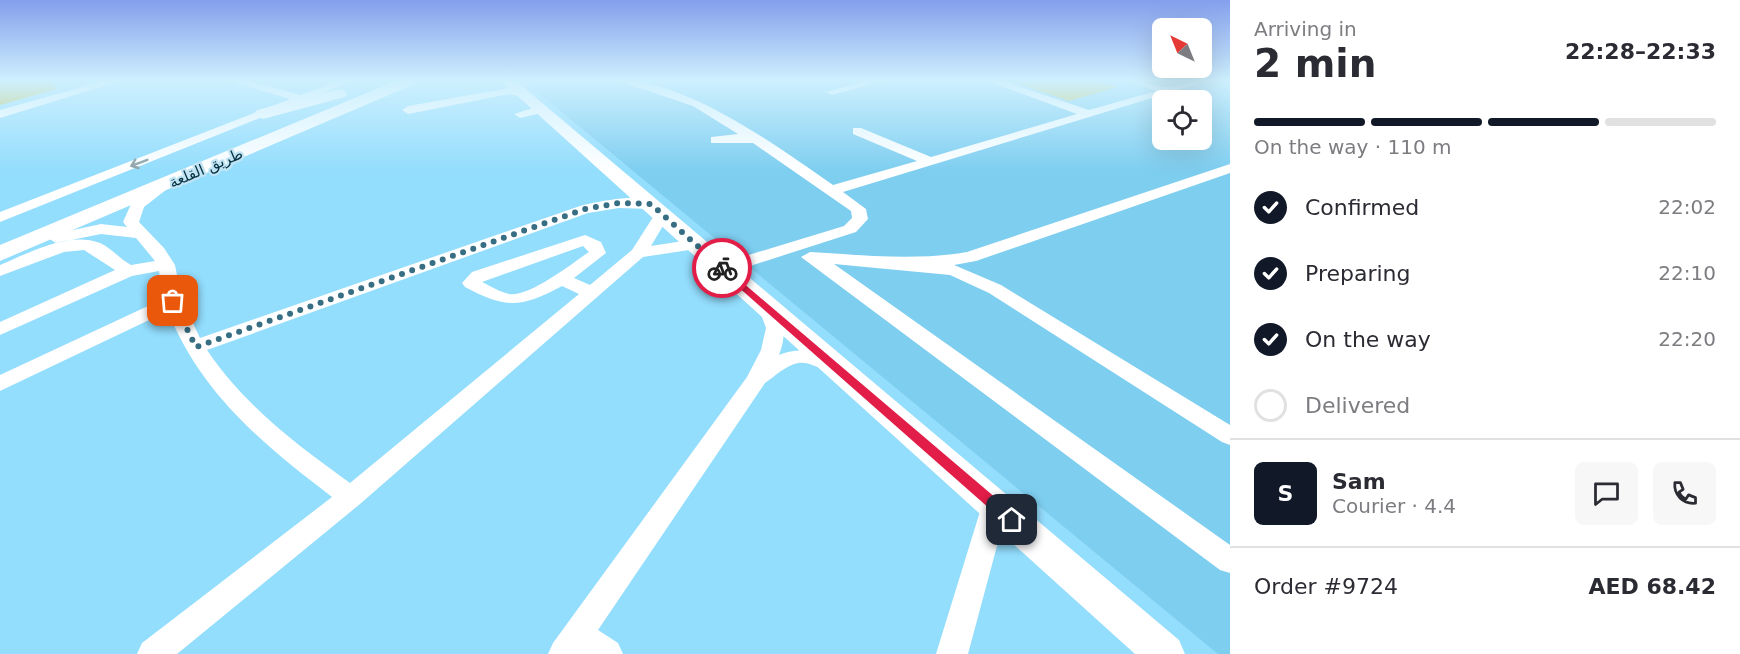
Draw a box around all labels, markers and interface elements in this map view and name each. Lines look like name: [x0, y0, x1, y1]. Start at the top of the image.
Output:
text: Arriving in: [1254, 17, 1357, 41]
north arrow: [1152, 18, 1212, 78]
map controls: [1152, 18, 1212, 150]
text: 22:28–22:33: [1565, 39, 1716, 64]
text: 2 min: [1254, 41, 1376, 86]
button: locate: [1152, 90, 1212, 150]
text: On the way · 110 m: [1254, 135, 1452, 159]
street label: طريق القلعة: [166, 144, 246, 192]
one-way arrow: [130, 159, 148, 170]
icon: check: [1254, 191, 1287, 224]
text: Confirmed: [1305, 195, 1419, 220]
text: 22:02: [1658, 195, 1716, 219]
courier: [692, 238, 752, 298]
icon: bike: [706, 252, 739, 285]
icon: check: [1254, 257, 1287, 290]
text: Preparing: [1305, 261, 1411, 286]
text: 22:10: [1658, 261, 1716, 285]
pin: [147, 275, 198, 326]
icon: bag: [156, 284, 189, 317]
icon: check: [1254, 323, 1287, 356]
text: On the way: [1305, 327, 1431, 352]
text: 22:20: [1658, 327, 1716, 351]
text: Delivered: [1305, 393, 1410, 418]
button: chat: [1575, 462, 1638, 525]
button: phone: [1653, 462, 1716, 525]
text: Sam: [1332, 469, 1386, 494]
text: S: [1278, 481, 1293, 506]
pin: [986, 494, 1037, 545]
text: Courier · 4.4: [1332, 494, 1456, 518]
icon: home: [995, 503, 1028, 536]
text: Order #9724: [1254, 574, 1398, 599]
text: AED 68.42: [1588, 574, 1716, 599]

